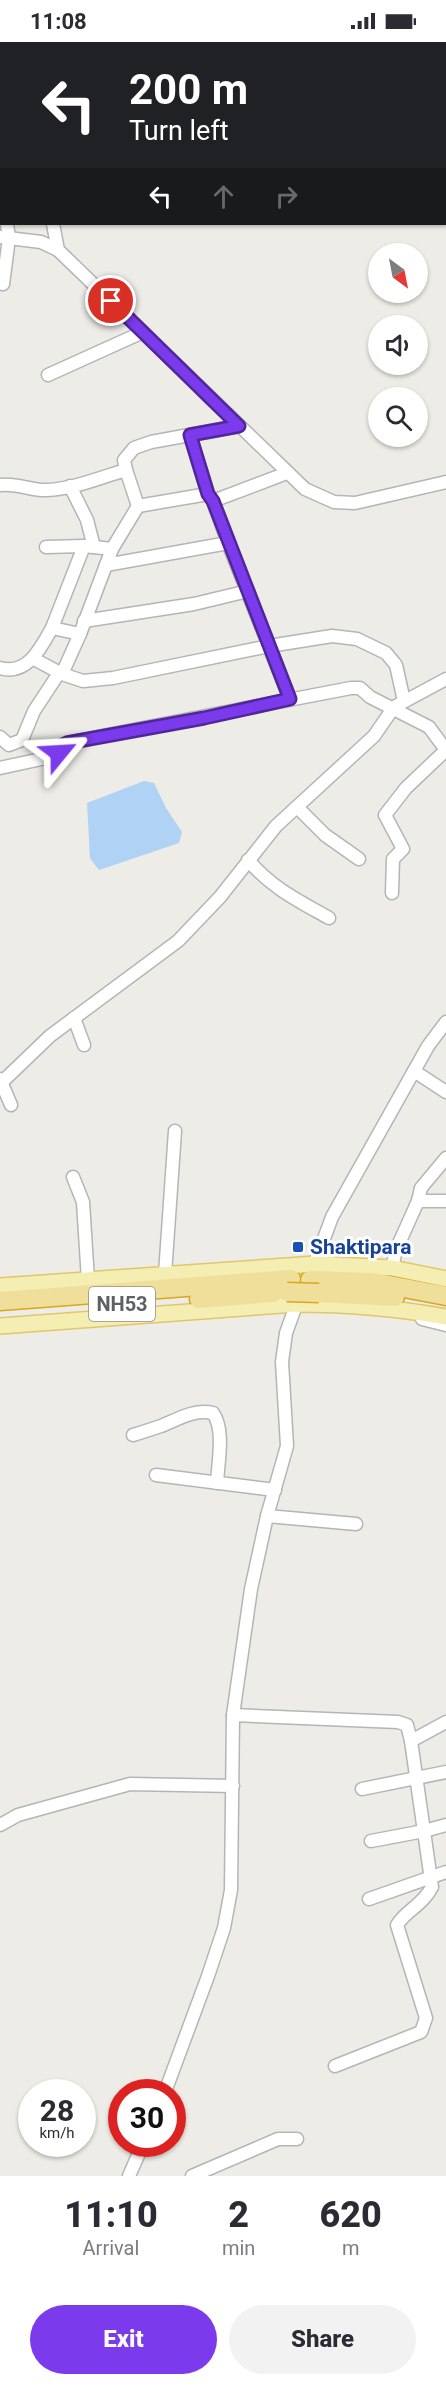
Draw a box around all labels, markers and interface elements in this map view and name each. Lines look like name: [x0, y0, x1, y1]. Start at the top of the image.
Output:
text: 11:08: [30, 9, 87, 34]
text: 200 m: [129, 65, 248, 114]
icon: left: [30, 66, 108, 144]
text: Turn left: [129, 115, 229, 147]
icon: left: [144, 180, 177, 213]
icon: ahead: [207, 180, 240, 213]
icon: right: [270, 180, 303, 213]
north arrow: [368, 243, 428, 303]
map controls: [368, 243, 428, 447]
pin: [85, 275, 136, 326]
icon: arrive: [94, 284, 127, 317]
button: sound: [368, 315, 428, 375]
button: search: [368, 387, 428, 447]
position arrow: [27, 721, 91, 785]
place label: Shaktipara: [310, 1235, 411, 1259]
marker: Shaktipara: [291, 1240, 305, 1254]
road number: NH53: [89, 1287, 155, 1321]
speed limit sign: 30: [108, 2079, 186, 2157]
text: 28: [40, 2093, 74, 2128]
text: km/h: [39, 2124, 75, 2142]
text: 11:10: [64, 2194, 158, 2236]
text: 2: [228, 2194, 249, 2236]
text: 620: [320, 2194, 382, 2236]
text: Arrival: [83, 2236, 139, 2260]
text: min: [222, 2236, 255, 2260]
text: m: [342, 2236, 359, 2260]
button: Exit: [30, 2305, 217, 2374]
button: Share: [229, 2305, 416, 2374]

